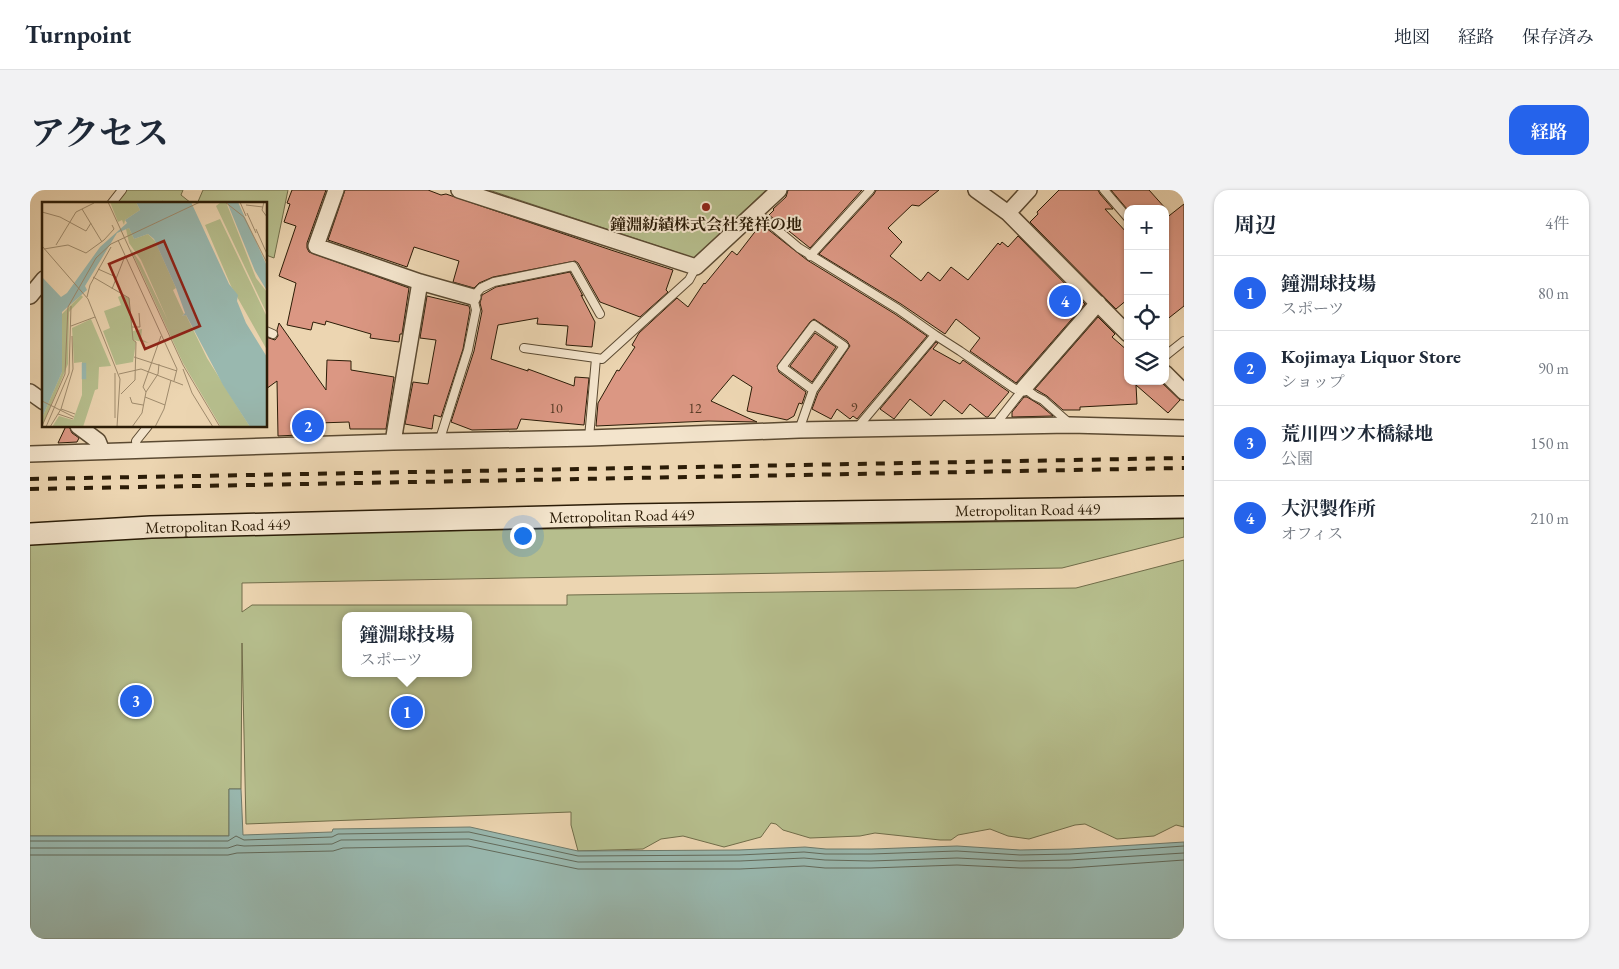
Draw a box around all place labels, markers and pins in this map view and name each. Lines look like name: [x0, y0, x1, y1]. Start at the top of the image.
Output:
marker: 鐘淵紡績株式会社発祥の地: [700, 201, 712, 213]
place label: 鐘淵紡績株式会社発祥の地: [610, 214, 802, 235]
pin: 4: [1049, 282, 1081, 320]
pin: 2: [292, 407, 324, 445]
pin: 3: [120, 682, 152, 720]
pin: 1: [391, 693, 423, 731]

